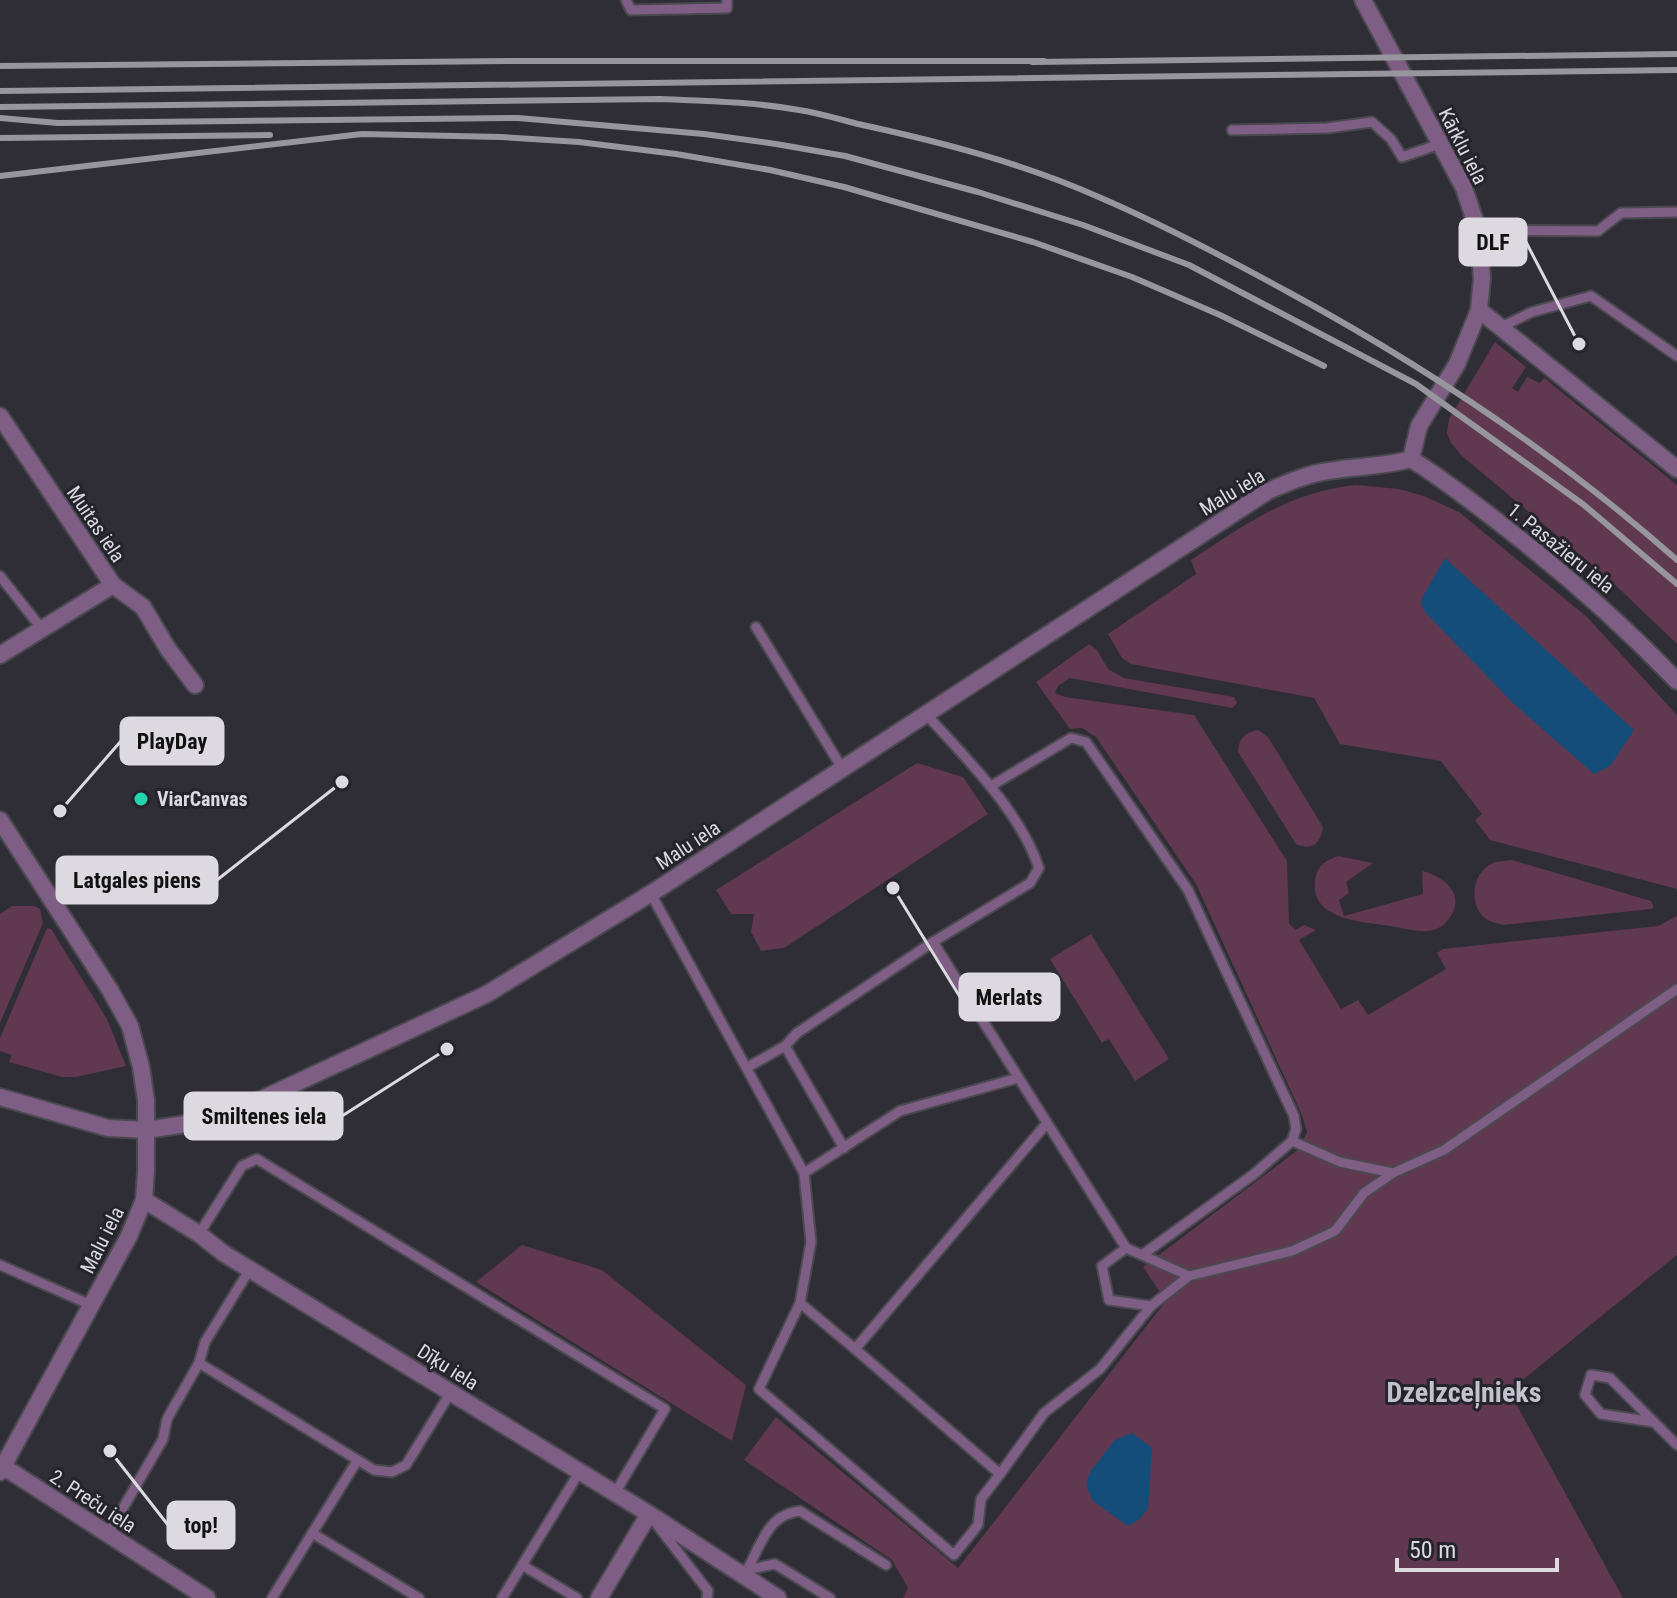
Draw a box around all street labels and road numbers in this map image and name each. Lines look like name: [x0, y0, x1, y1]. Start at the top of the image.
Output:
street label: Kārklu iela: [1434, 104, 1492, 188]
street label: Malu iela: [1195, 463, 1269, 521]
street label: Muitas iela: [62, 481, 130, 567]
street label: 1. Pasažieru iela: [1503, 498, 1619, 598]
street label: Malu iela: [651, 815, 725, 875]
street label: Malu iela: [75, 1203, 129, 1277]
street label: Dīķu iela: [413, 1339, 483, 1395]
street label: 2. Preču iela: [45, 1464, 141, 1538]

